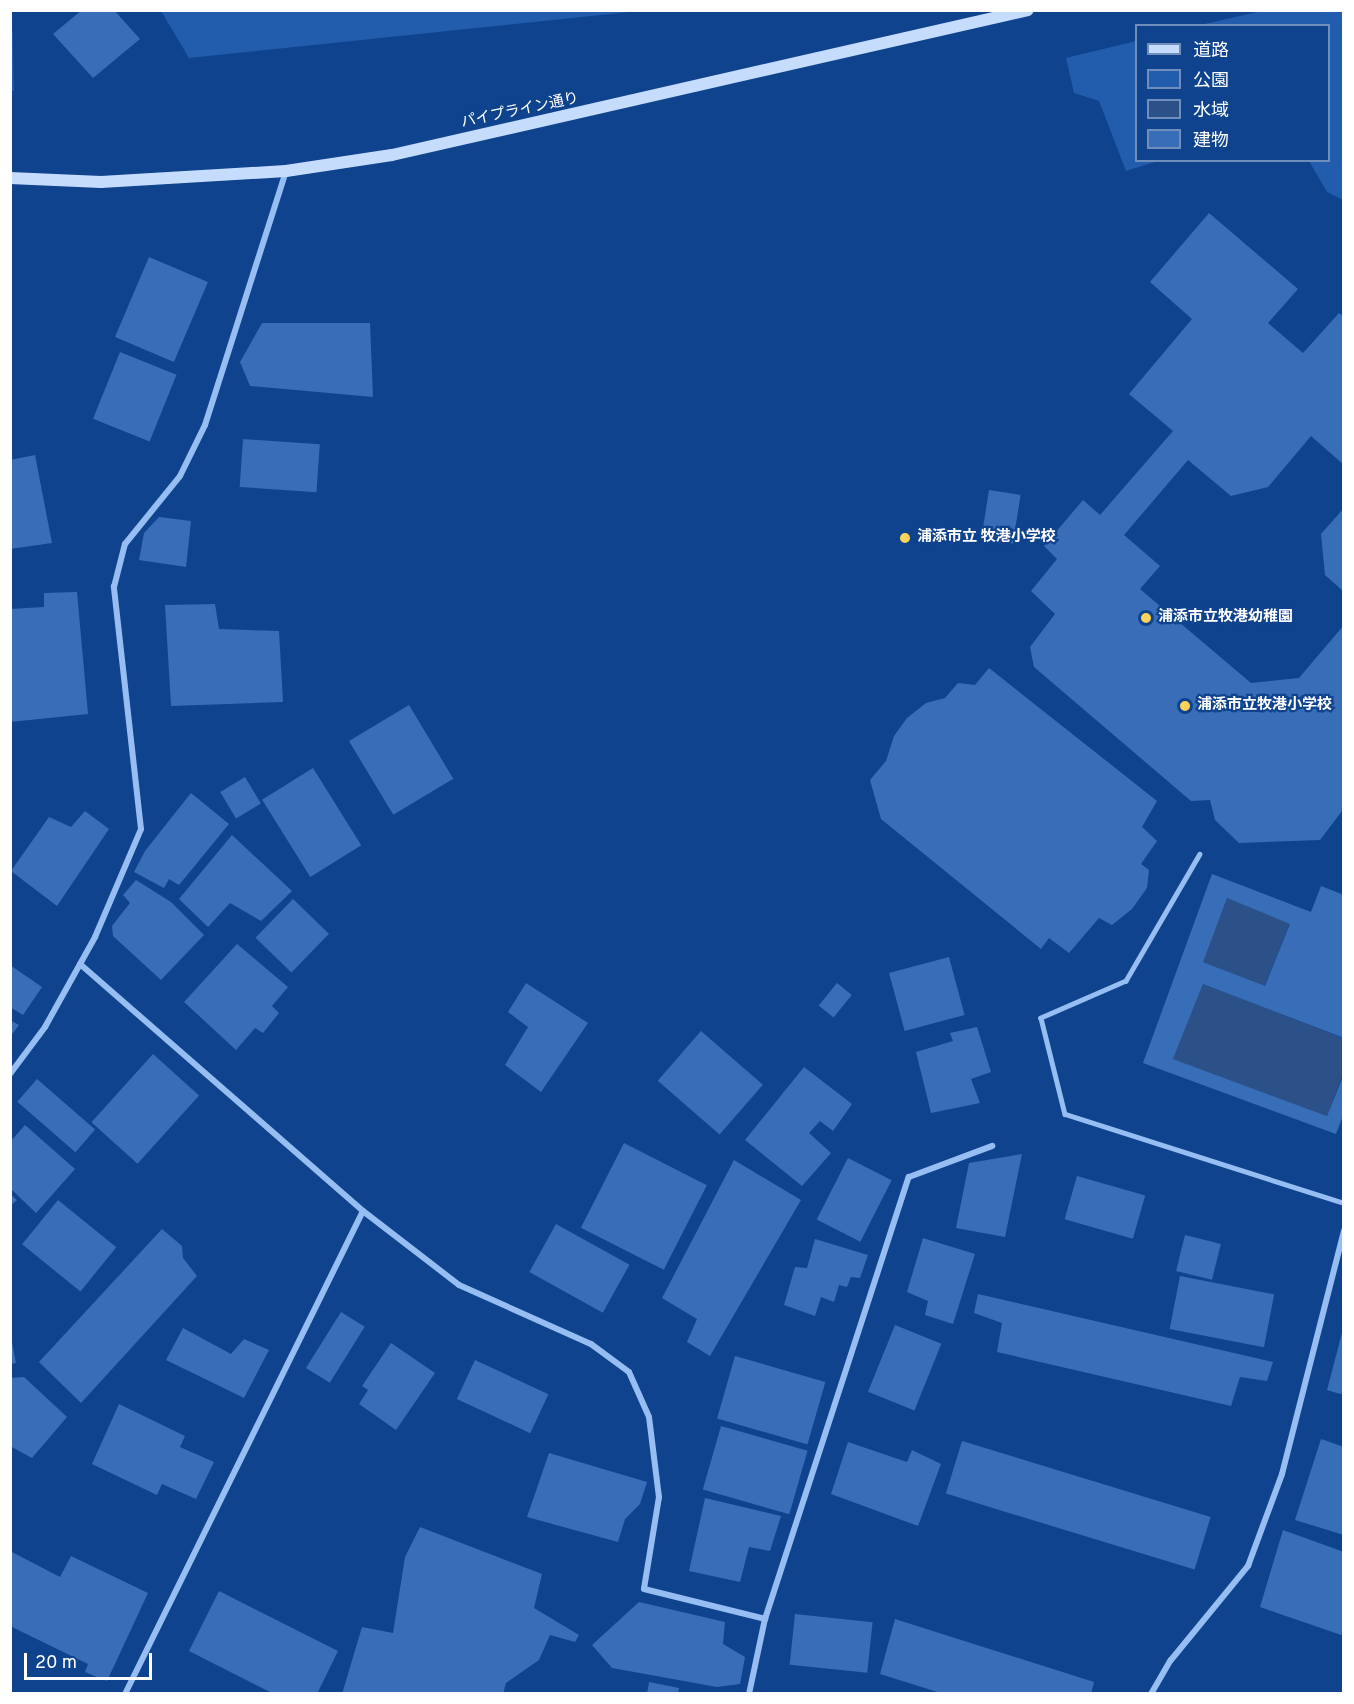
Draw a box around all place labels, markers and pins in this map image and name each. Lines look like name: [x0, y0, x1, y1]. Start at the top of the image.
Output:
place label: 浦添市立 牧港小学校: [917, 529, 1056, 547]
marker: 浦添市立 牧港小学校: [898, 531, 912, 545]
place label: 浦添市立牧港幼稚園: [1158, 609, 1293, 627]
marker: 浦添市立牧港幼稚園: [1139, 611, 1153, 625]
place label: 浦添市立牧港小学校: [1197, 697, 1332, 715]
marker: 浦添市立牧港小学校: [1178, 699, 1192, 713]

